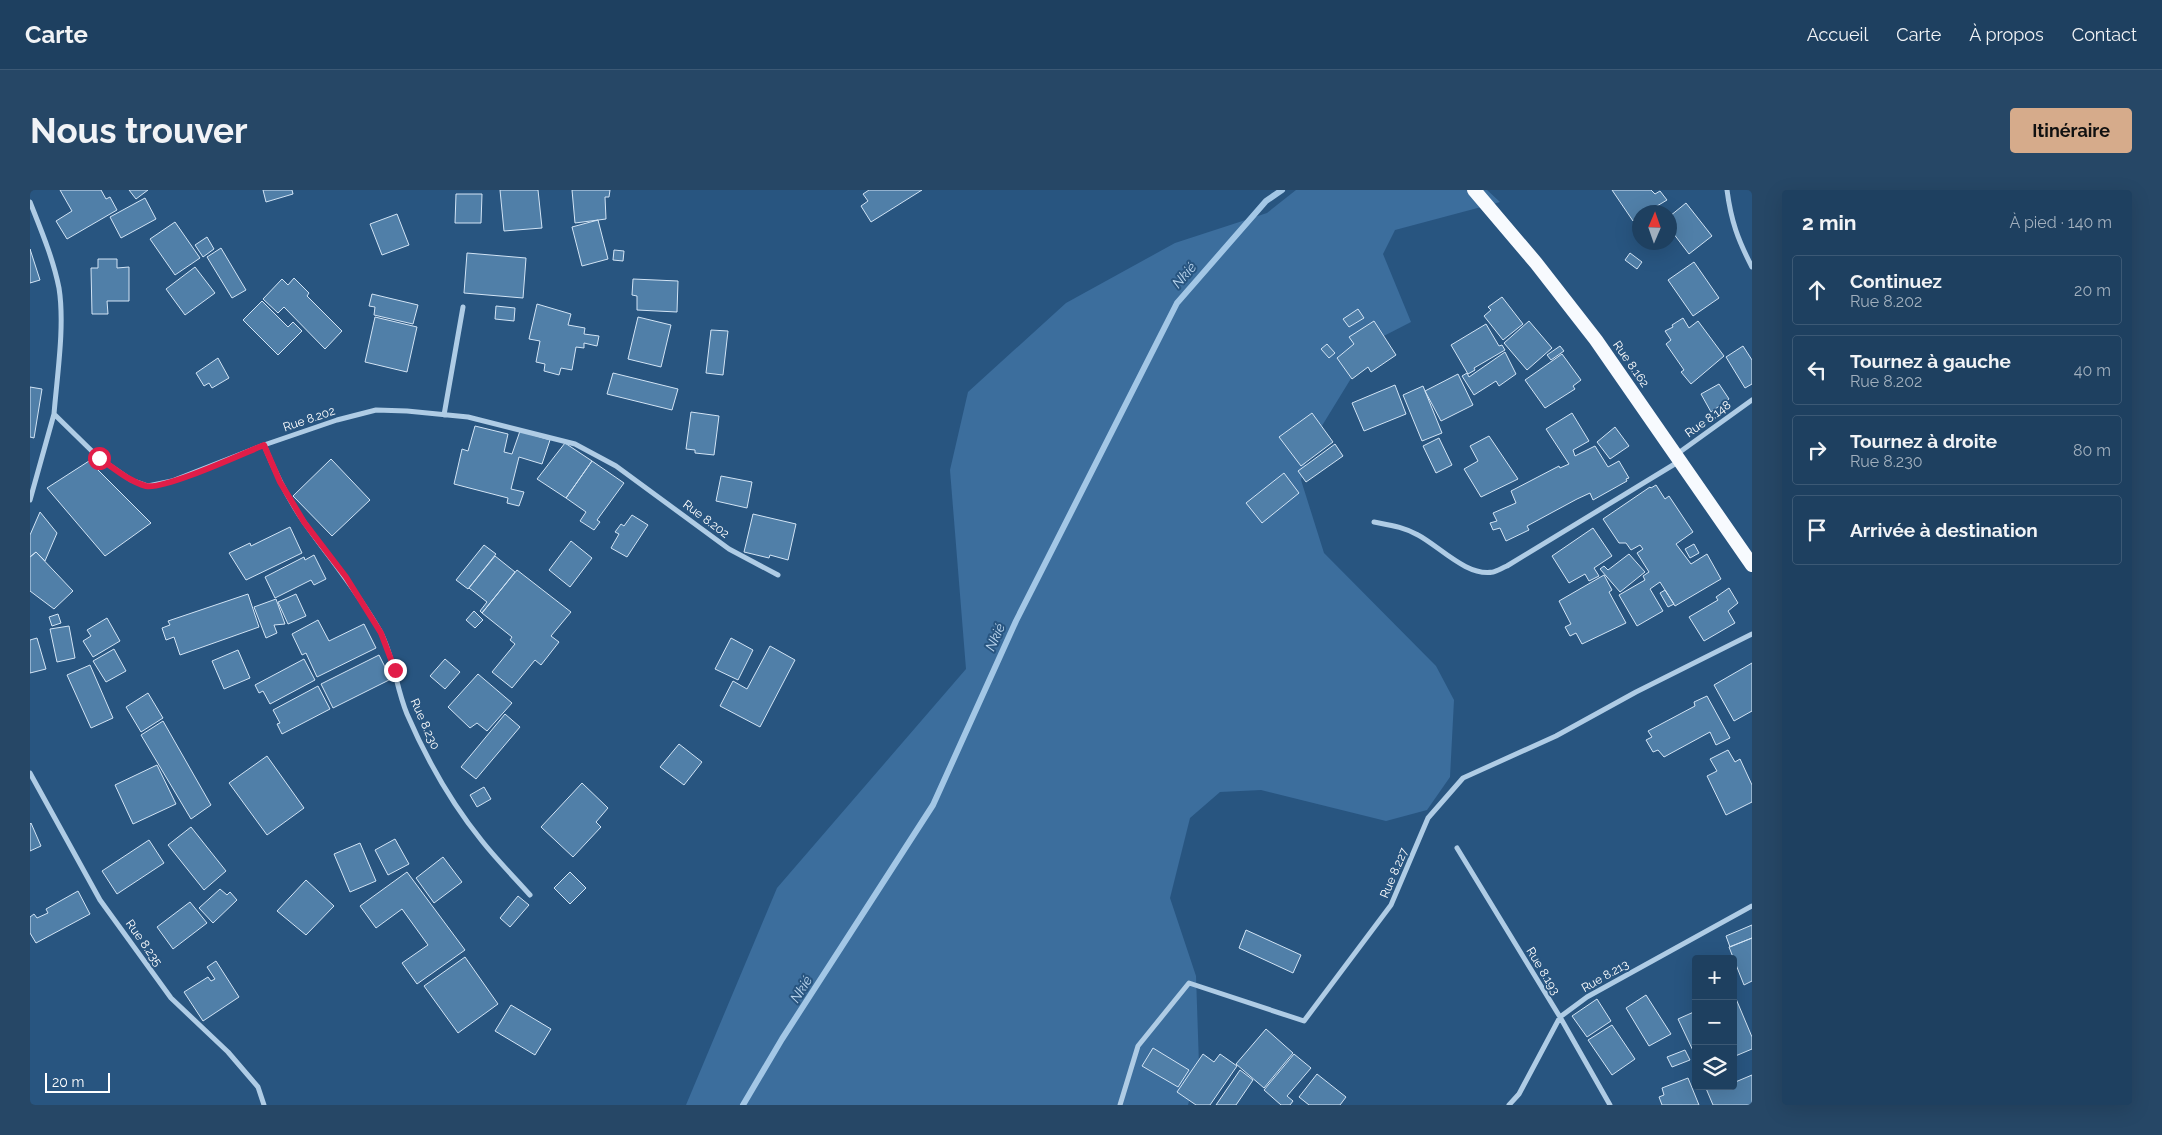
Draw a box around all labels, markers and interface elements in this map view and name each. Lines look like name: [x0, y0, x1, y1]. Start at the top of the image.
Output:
text: Carte: [25, 20, 88, 49]
text: Accueil: [1807, 24, 1868, 45]
text: Carte: [1896, 24, 1941, 45]
text: À propos: [1969, 24, 2044, 45]
text: Contact: [2072, 24, 2137, 45]
button: Itinéraire: [2010, 108, 2132, 153]
text: Nous trouver: [30, 110, 248, 151]
north arrow: [1632, 205, 1677, 250]
text: 2 min: [1802, 210, 1856, 235]
text: À pied · 140 m: [2010, 213, 2112, 232]
water label: Nkié: [1169, 259, 1200, 291]
text: Continuez: [1850, 270, 1942, 292]
icon: ahead: [1803, 276, 1831, 304]
text: 20 m: [2074, 281, 2111, 300]
text: Rue 8.202: [1850, 292, 1922, 311]
street label: Rue 8.162: [1610, 338, 1652, 390]
text: Tournez à gauche: [1850, 350, 2011, 372]
icon: left: [1803, 356, 1831, 384]
text: 40 m: [2074, 361, 2111, 380]
text: Rue 8.202: [1850, 372, 1922, 391]
street label: Rue 8.148: [1682, 398, 1734, 440]
street label: Rue 8.202: [281, 404, 337, 434]
text: Tournez à droite: [1850, 430, 1997, 452]
icon: right: [1803, 436, 1831, 464]
text: 80 m: [2073, 441, 2111, 460]
route start: [88, 447, 111, 470]
text: Rue 8.230: [1850, 452, 1923, 471]
street label: Rue 8.202: [680, 497, 732, 541]
icon: arrive: [1803, 516, 1831, 544]
text: Arrivée à destination: [1850, 519, 2038, 541]
water label: Nkié: [982, 620, 1008, 653]
route end: [384, 659, 407, 682]
street label: Rue 8.230: [408, 696, 442, 752]
street label: Rue 8.227: [1377, 845, 1411, 900]
street label: Rue 8.235: [123, 917, 165, 969]
street label: Rue 8.193: [1523, 945, 1563, 997]
map controls: [1692, 955, 1737, 1090]
button: +: [1692, 955, 1737, 1000]
street label: Rue 8.213: [1579, 957, 1631, 995]
water label: Nkié: [787, 972, 816, 1005]
button: −: [1692, 1000, 1737, 1045]
button: layers: [1692, 1045, 1737, 1090]
scale bar: [45, 1070, 110, 1093]
text: 20 m: [52, 1074, 84, 1090]

